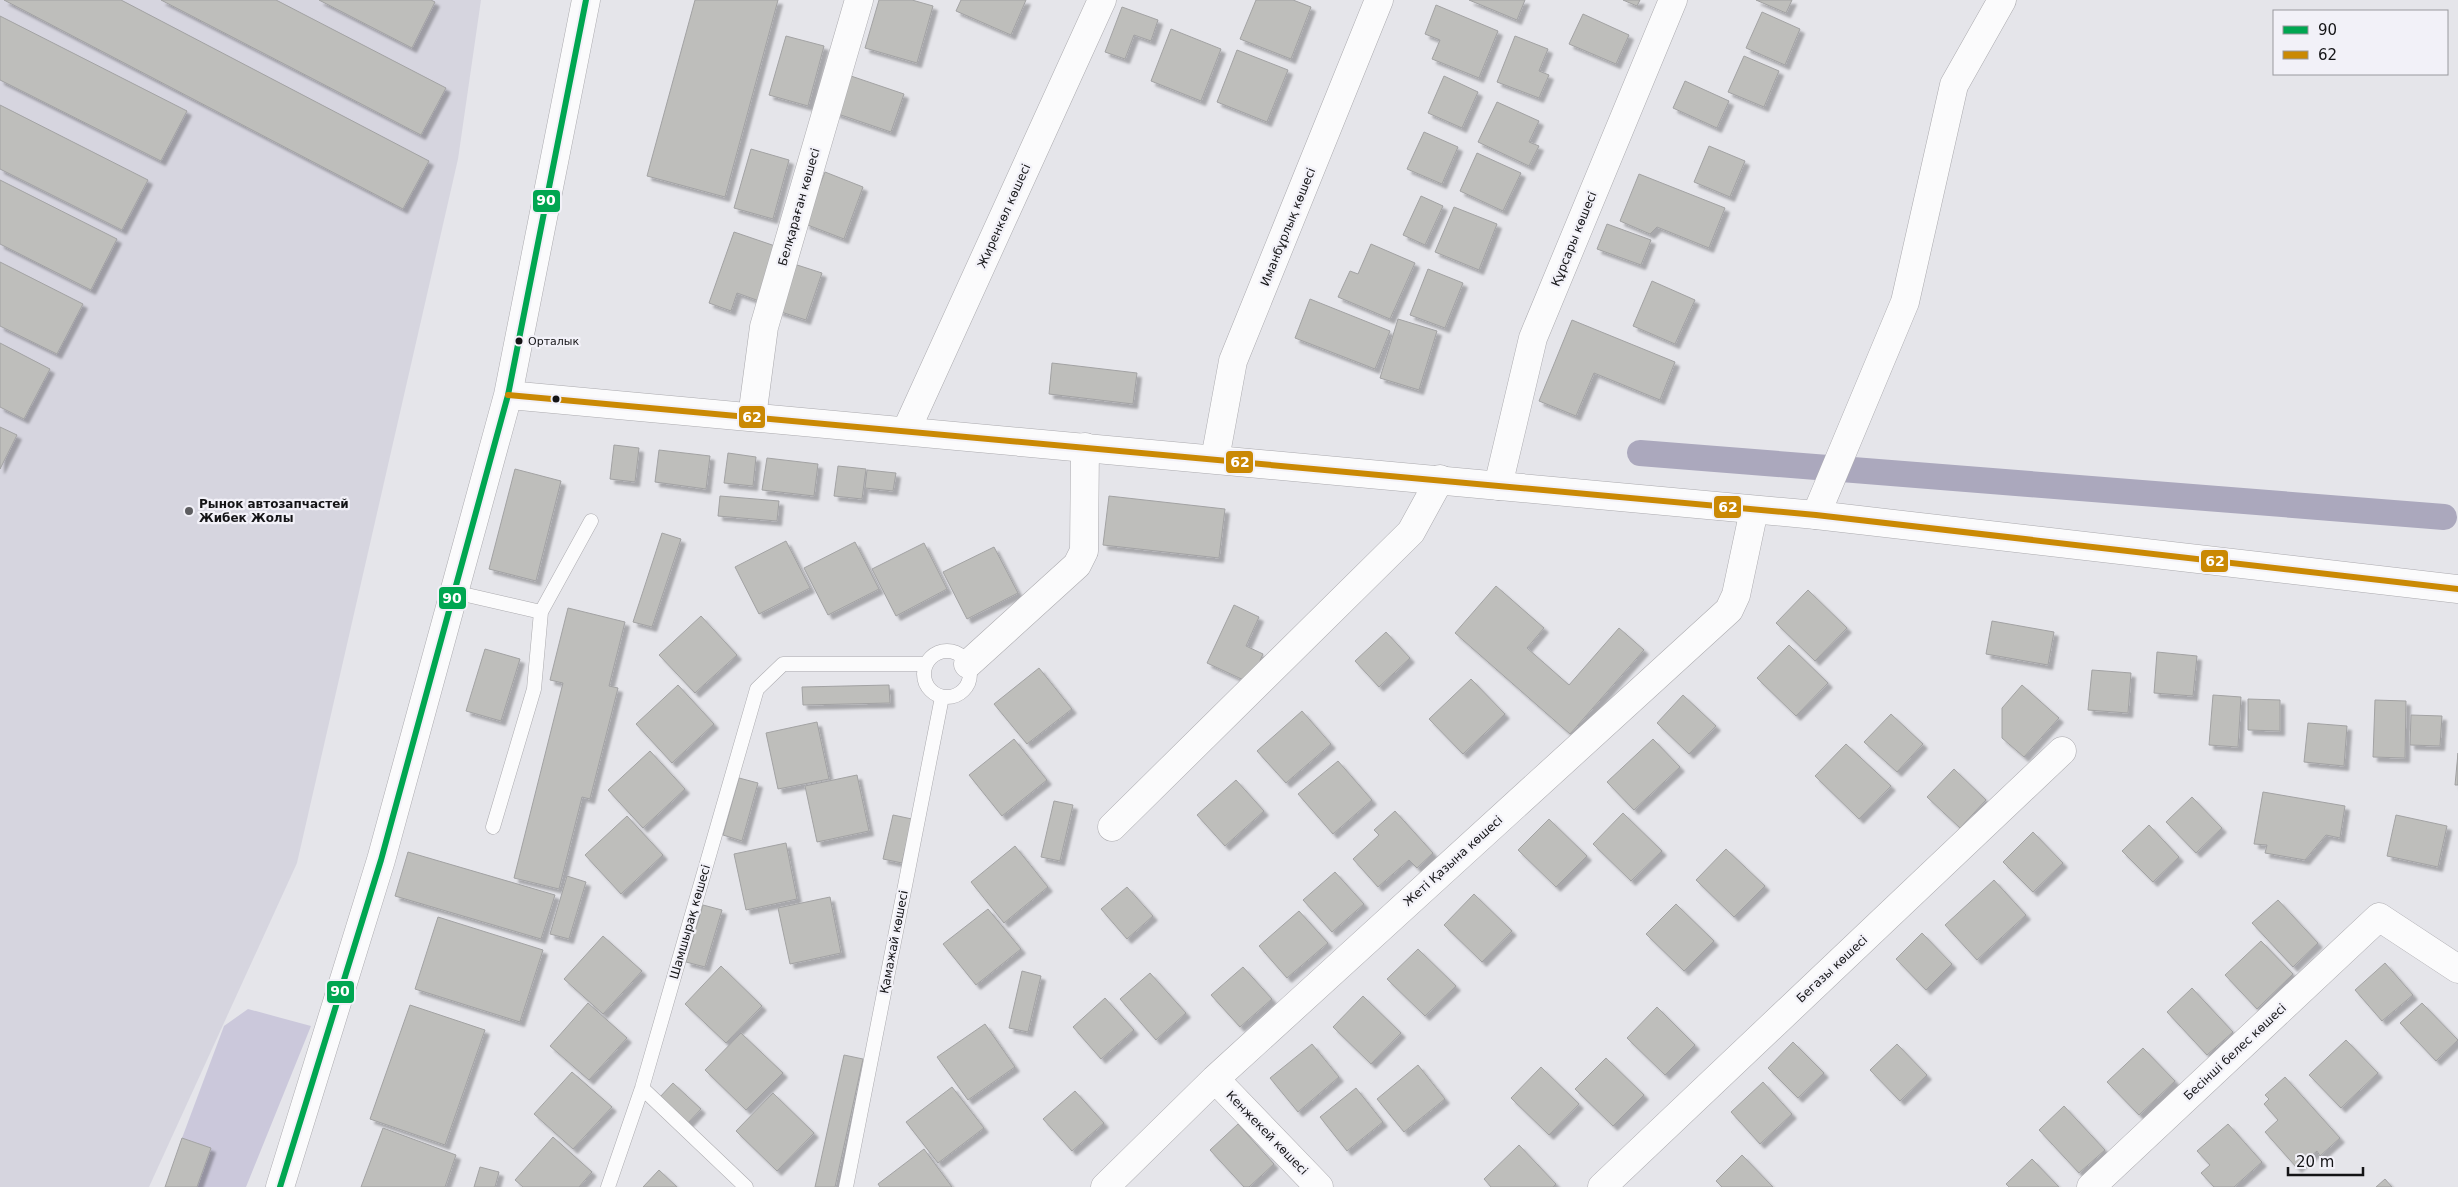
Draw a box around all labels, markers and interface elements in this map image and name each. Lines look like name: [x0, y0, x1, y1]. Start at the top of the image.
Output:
legend: [2273, 10, 2448, 75]
text: 90: [2318, 21, 2337, 39]
text: 62: [2318, 46, 2337, 64]
street label: Белқараған көшесі: [775, 147, 823, 267]
street label: Жиренкөл көшесі: [975, 162, 1033, 270]
street label: Иманбұрлық көшесі: [1258, 166, 1318, 288]
line badge: 90: [532, 189, 561, 213]
street label: Құрсары көшесі: [1549, 190, 1599, 288]
text: 90: [536, 192, 556, 208]
place label: Орталык: [528, 335, 580, 348]
marker: Орталык: [514, 336, 524, 346]
unlabelled marker: [551, 394, 561, 404]
line badge: 62: [738, 405, 766, 429]
text: 62: [742, 409, 762, 425]
line badge: 62: [1225, 450, 1254, 474]
text: 62: [1230, 454, 1250, 470]
line badge: 62: [1713, 495, 1742, 519]
place label: Рынок автозапчастей Жибек Жолы: [199, 497, 349, 525]
text: 62: [1718, 499, 1738, 515]
marker: Рынок автозапчастей Жибек Жолы: [183, 505, 195, 517]
line badge: 62: [2200, 549, 2229, 573]
text: 62: [2205, 553, 2225, 569]
line badge: 90: [438, 586, 467, 610]
text: 90: [442, 590, 462, 606]
street label: Жеті Қазына көшесі: [1401, 813, 1505, 909]
street label: Шамшырақ көшесі: [667, 863, 713, 981]
street label: Қамажай көшесі: [877, 889, 911, 995]
street label: Бегазы көшесі: [1794, 933, 1870, 1005]
line badge: 90: [326, 980, 355, 1004]
text: 90: [330, 983, 350, 999]
street label: Бесінші белес көшесі: [2181, 1001, 2289, 1103]
street label: Кенжекей көшесі: [1223, 1088, 1311, 1178]
scale bar: [2288, 1144, 2363, 1176]
text: 20 m: [2296, 1153, 2334, 1171]

